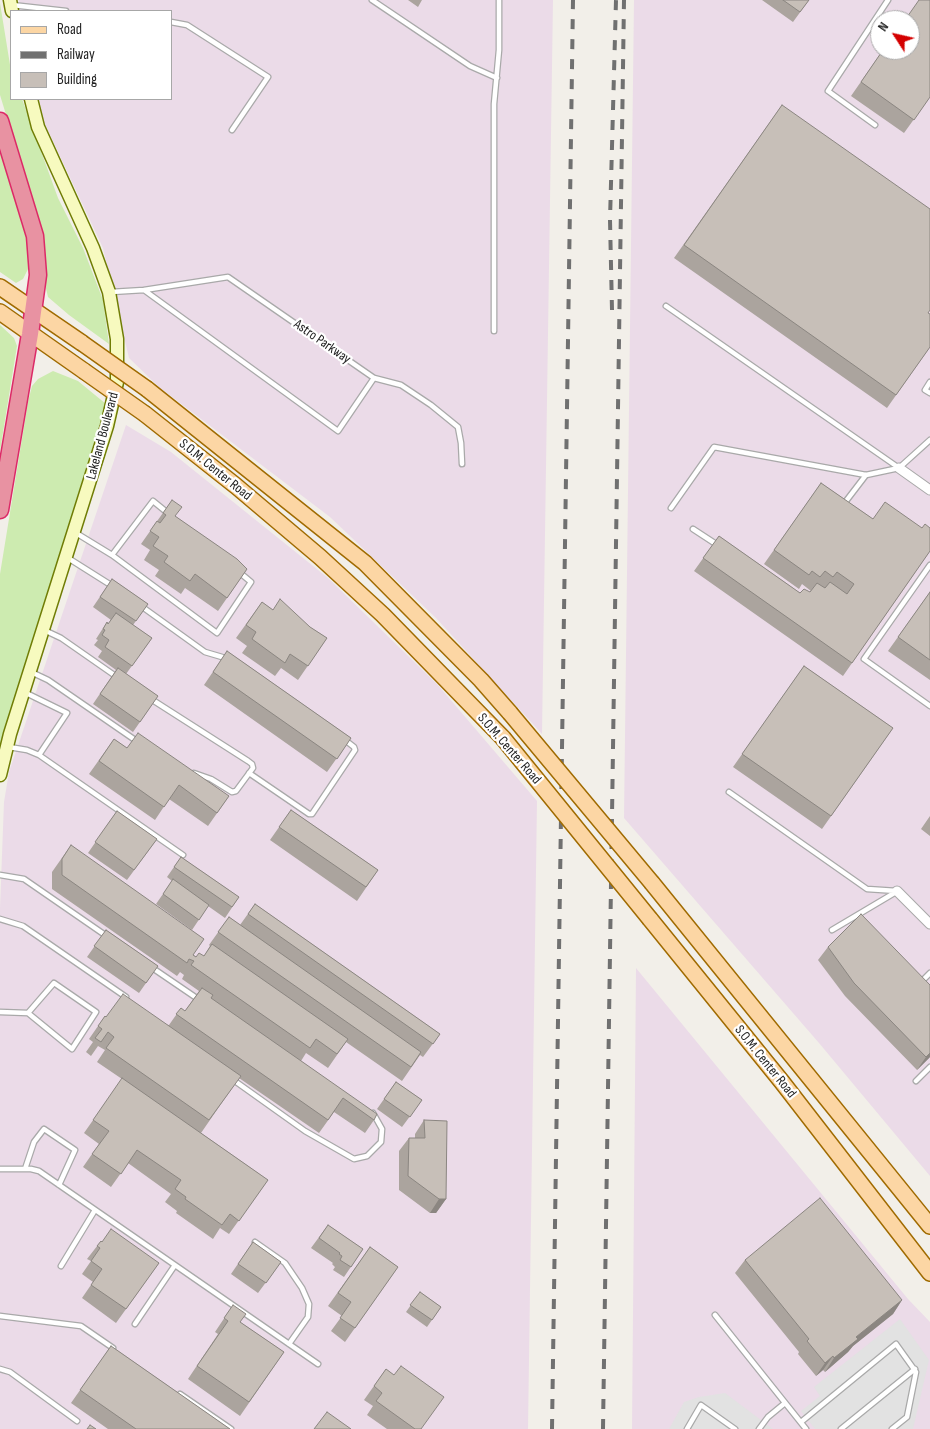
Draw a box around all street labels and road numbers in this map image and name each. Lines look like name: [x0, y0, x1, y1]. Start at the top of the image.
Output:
street label: Astro Parkway: [290, 316, 354, 368]
street label: Lakeland Boulevard: [83, 391, 123, 481]
street label: S.O.M. Center Road: [175, 436, 255, 504]
street label: S.O.M. Center Road: [474, 710, 544, 788]
street label: S.O.M. Center Road: [731, 1022, 799, 1102]

